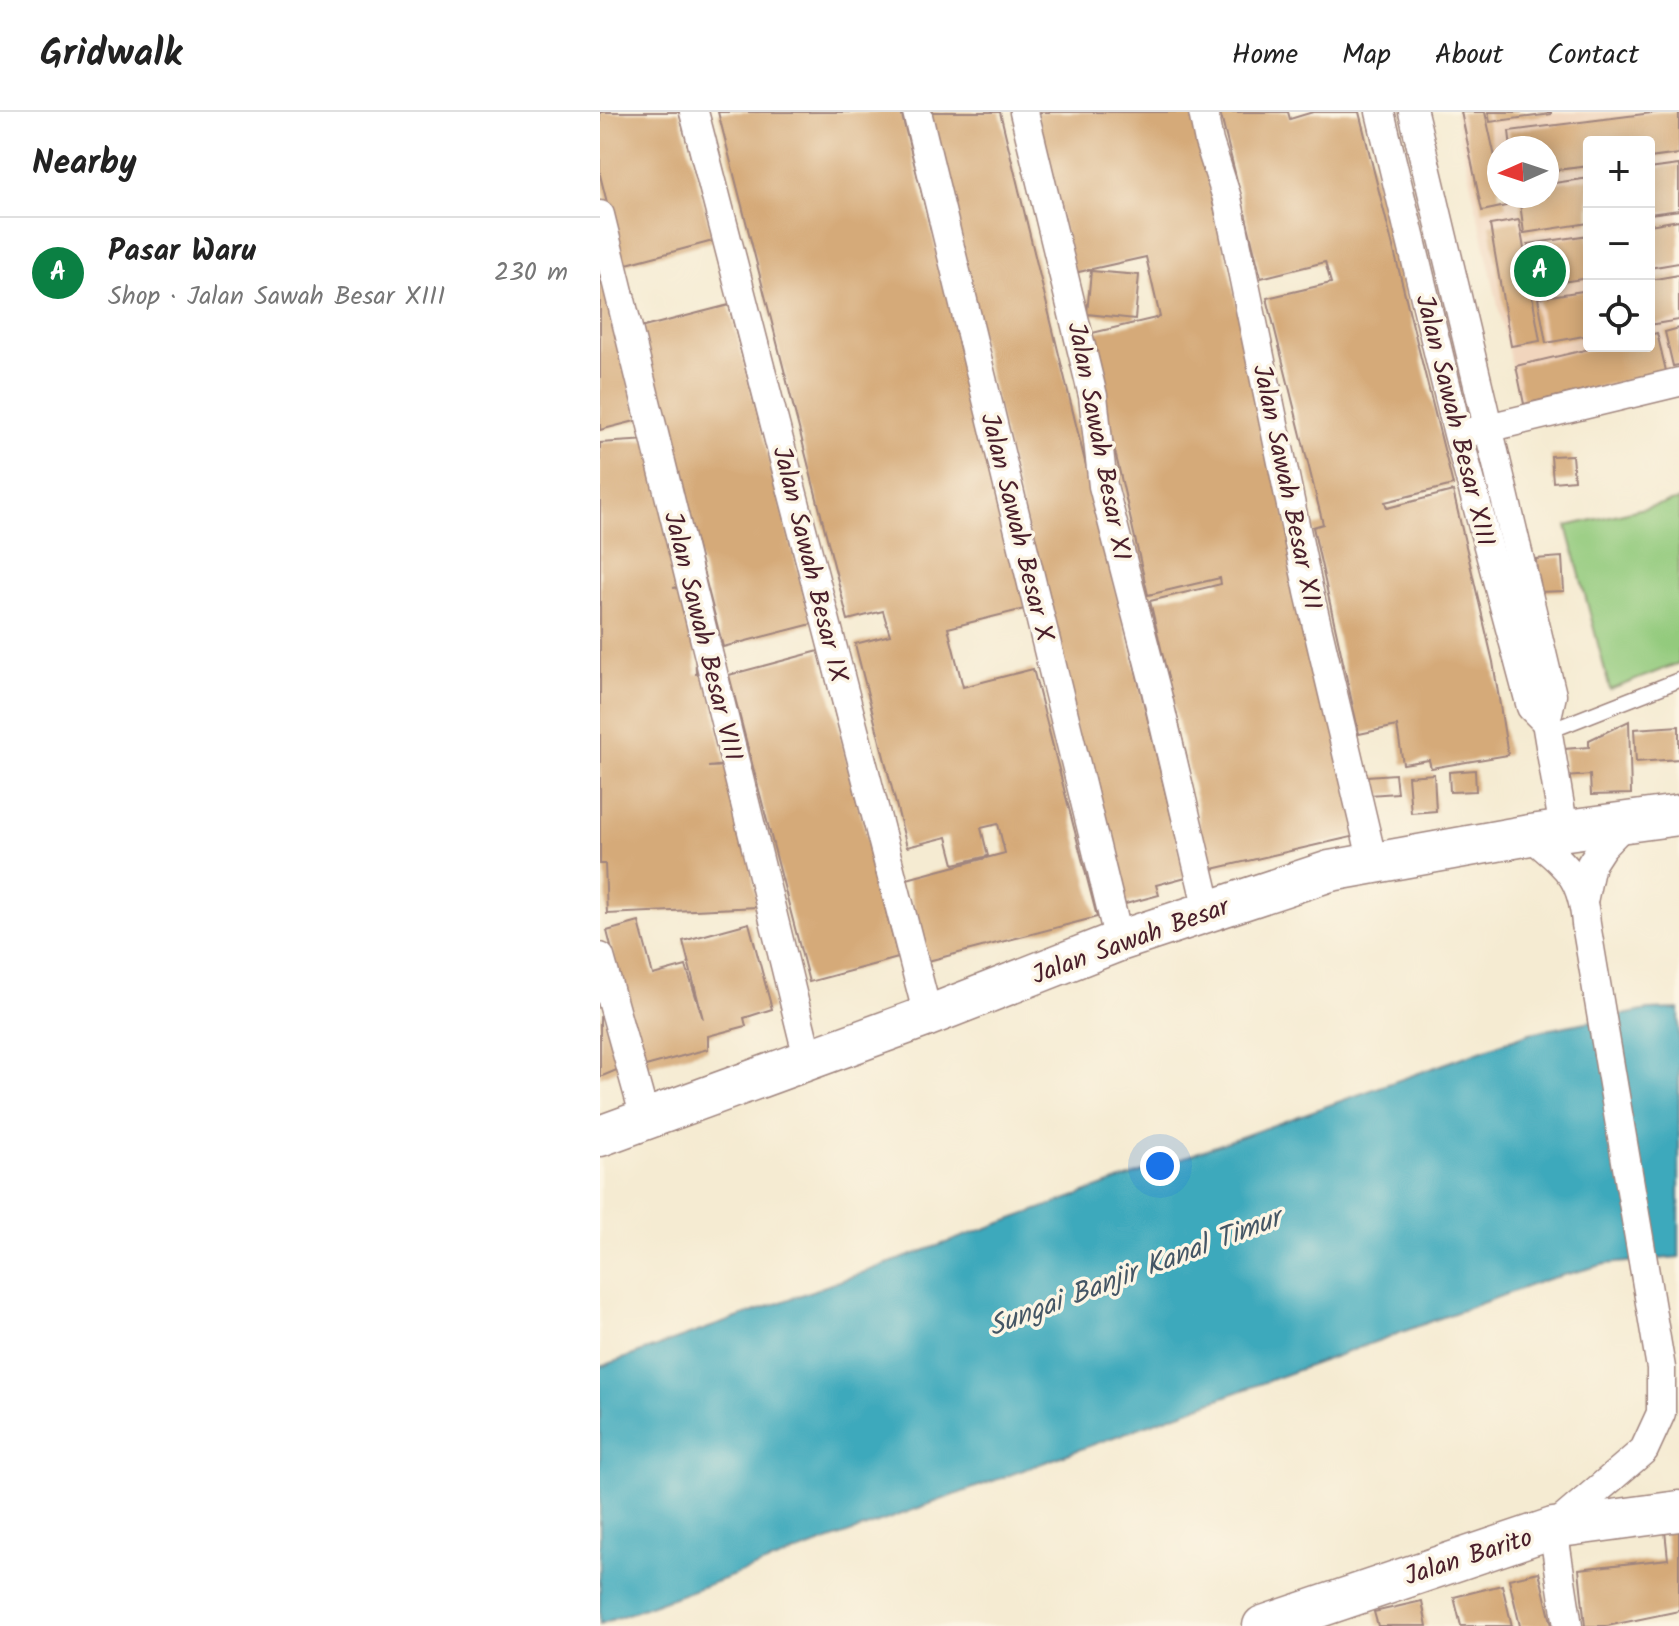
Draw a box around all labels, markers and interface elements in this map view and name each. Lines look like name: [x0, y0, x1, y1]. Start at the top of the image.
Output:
text: Gridwalk: [40, 25, 182, 85]
text: Home: [1232, 33, 1298, 78]
text: Map: [1342, 33, 1391, 78]
text: About: [1435, 33, 1503, 78]
text: Contact: [1547, 33, 1639, 78]
north arrow: [1487, 136, 1559, 208]
map controls: [1583, 136, 1655, 352]
button: +: [1583, 136, 1655, 208]
text: Nearby: [32, 137, 137, 191]
button: −: [1583, 208, 1655, 280]
text: Pasar Waru: [108, 228, 256, 276]
pin: A: [1514, 241, 1566, 301]
text: A: [50, 252, 66, 294]
text: 230 m: [494, 252, 568, 294]
text: Shop · Jalan Sawah Besar XIII: [108, 276, 445, 318]
button: locate: [1583, 280, 1655, 352]
street label: Jalan Sawah Besar XIII: [1402, 290, 1506, 551]
street label: Jalan Sawah Besar XI: [1054, 319, 1142, 564]
street label: Jalan Sawah Besar XII: [1239, 361, 1333, 614]
street label: Jalan Sawah Besar X: [967, 409, 1065, 647]
street label: Jalan Sawah Besar IX: [759, 442, 859, 688]
street label: Jalan Sawah Besar VIII: [651, 507, 753, 766]
street label: Jalan Sawah Besar: [1026, 886, 1237, 997]
your location: [1140, 1146, 1180, 1186]
water label: Sungai Banjir Kanal Timur: [982, 1195, 1293, 1350]
street label: Jalan Barito: [1399, 1517, 1538, 1598]

